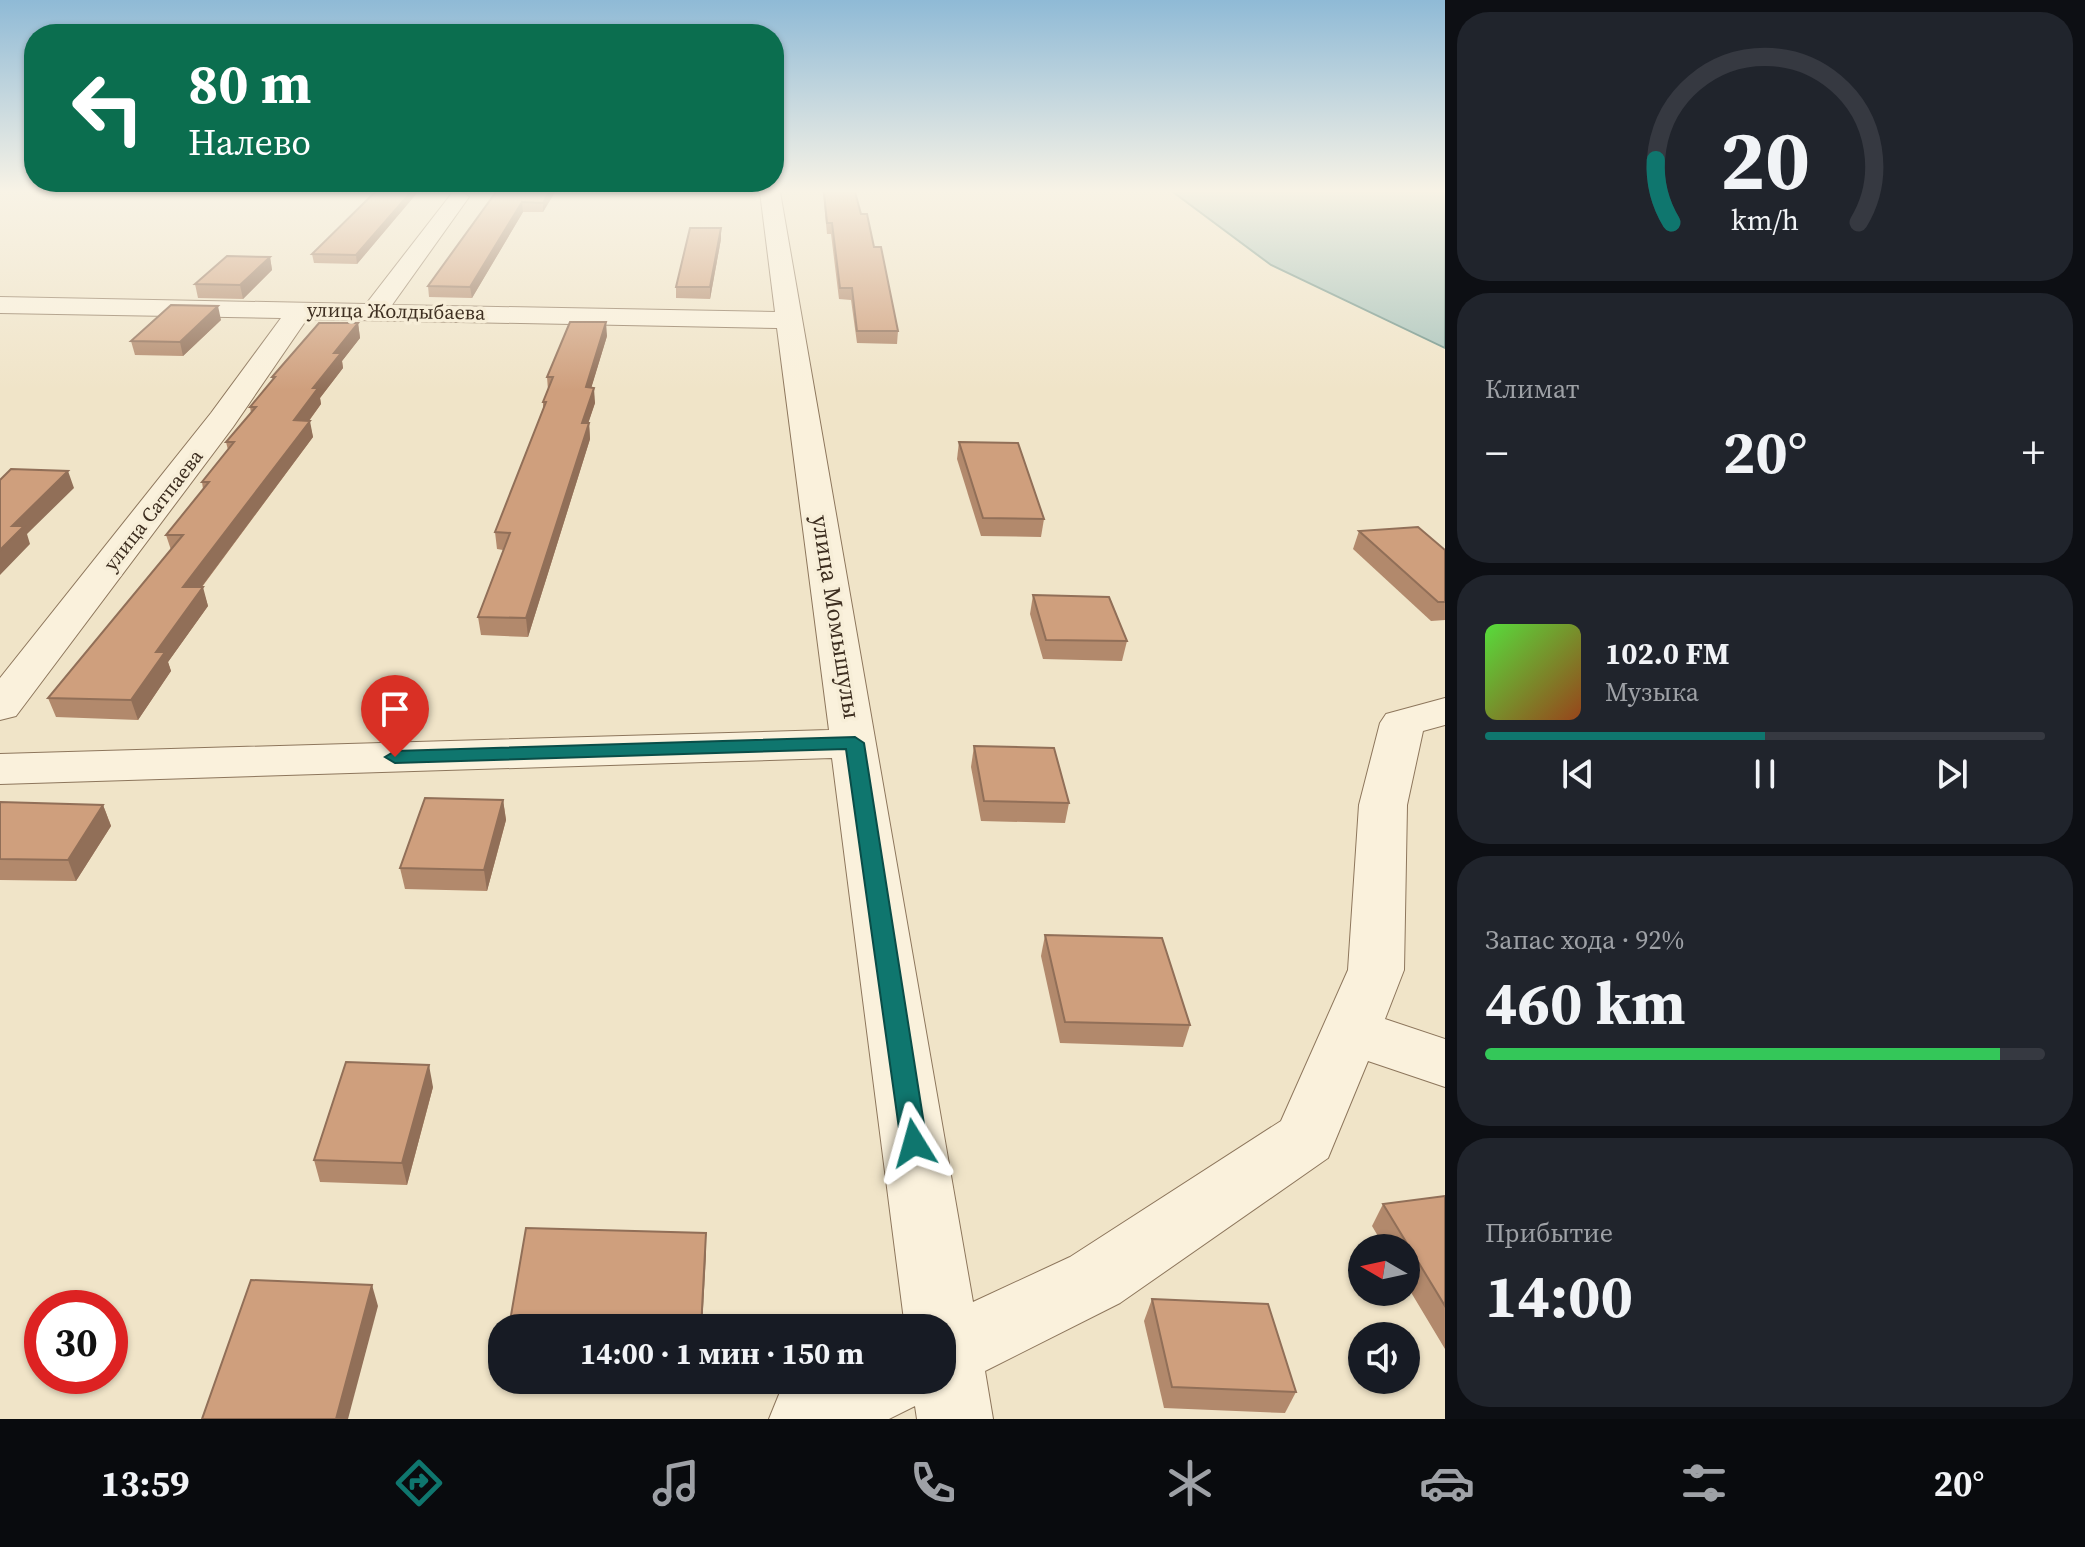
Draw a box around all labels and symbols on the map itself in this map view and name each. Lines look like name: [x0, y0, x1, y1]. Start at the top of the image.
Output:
street label: улица Жолдыбаева: [307, 295, 486, 327]
street label: улица Сатпаева: [97, 443, 210, 577]
street label: улица Момышулы: [804, 512, 869, 721]
pin: [361, 675, 429, 757]
position arrow: [872, 1101, 956, 1185]
north arrow: [1348, 1234, 1420, 1306]
speed limit sign: 30: [24, 1290, 128, 1394]

